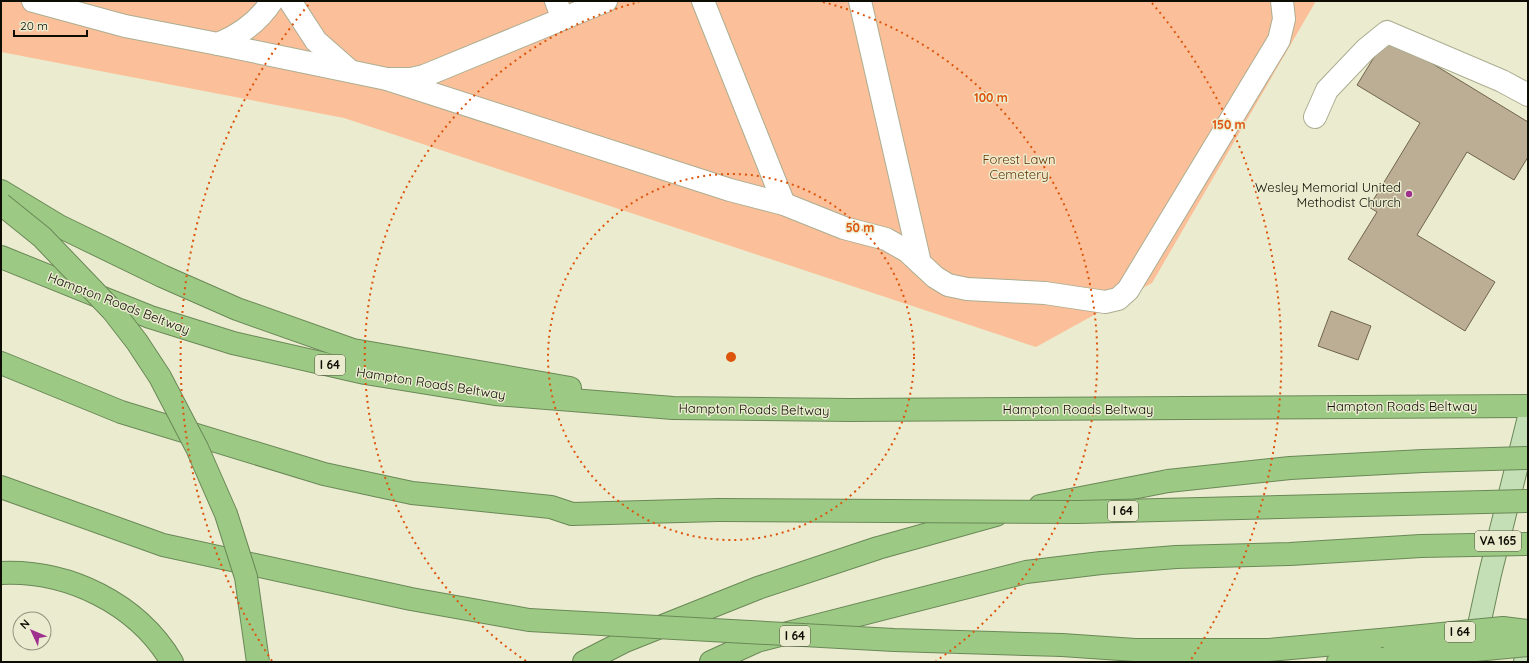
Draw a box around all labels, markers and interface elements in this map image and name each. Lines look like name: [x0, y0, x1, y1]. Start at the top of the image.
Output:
scale bar: [14, 12, 87, 38]
text: 20 m: [20, 18, 48, 33]
text: 100 m: [974, 90, 1008, 105]
text: 150 m: [1212, 117, 1246, 132]
park label: Forest Lawn Cemetery: [982, 151, 1056, 182]
place label: Wesley Memorial United Methodist Church: [1255, 179, 1401, 210]
marker: Wesley Memorial United Methodist Church: [1404, 189, 1414, 199]
text: 50 m: [846, 220, 874, 235]
street label: Hampton Roads Beltway: [46, 268, 192, 338]
centre of rings: [724, 350, 738, 364]
road number: I 64: [315, 355, 345, 375]
street label: Hampton Roads Beltway: [355, 363, 507, 403]
street label: Hampton Roads Beltway: [1327, 398, 1477, 414]
street label: Hampton Roads Beltway: [678, 400, 830, 418]
street label: Hampton Roads Beltway: [1003, 401, 1153, 417]
road number: I 64: [1108, 501, 1138, 521]
road number: VA 165: [1475, 531, 1521, 551]
north arrow: [12, 611, 52, 651]
text: N: [17, 616, 33, 632]
road number: I 64: [1445, 622, 1475, 642]
road number: I 64: [780, 626, 810, 646]

